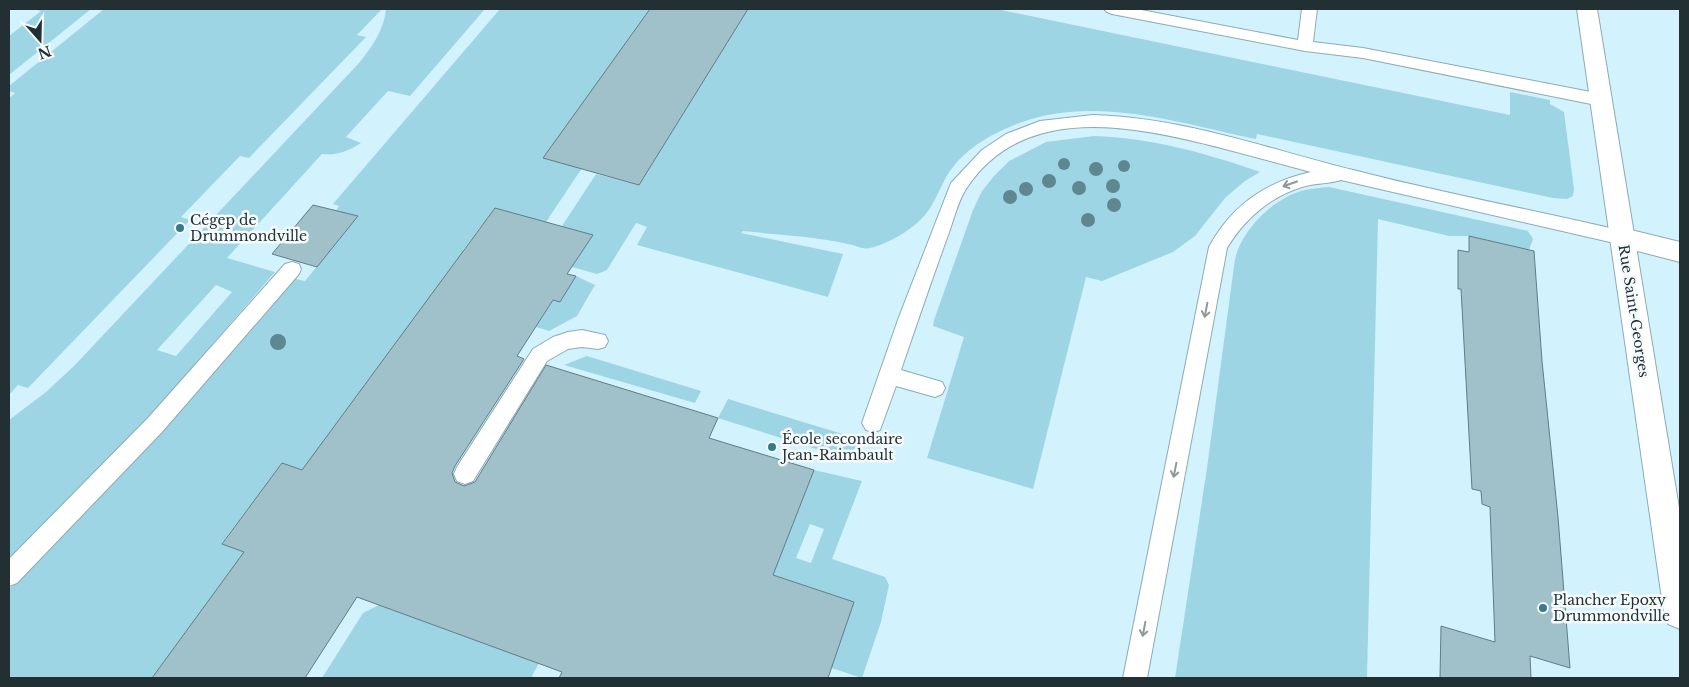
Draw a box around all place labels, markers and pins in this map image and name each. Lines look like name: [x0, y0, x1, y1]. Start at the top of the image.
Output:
place label: Cégep de Drummondville: [190, 211, 307, 245]
marker: Cégep de Drummondville: [174, 222, 186, 234]
place label: École secondaire Jean-Raimbault: [780, 430, 903, 464]
marker: École secondaire Jean-Raimbault: [766, 441, 778, 453]
place label: Plancher Epoxy Drummondville: [1553, 591, 1670, 625]
marker: Plancher Epoxy Drummondville: [1537, 602, 1549, 614]

